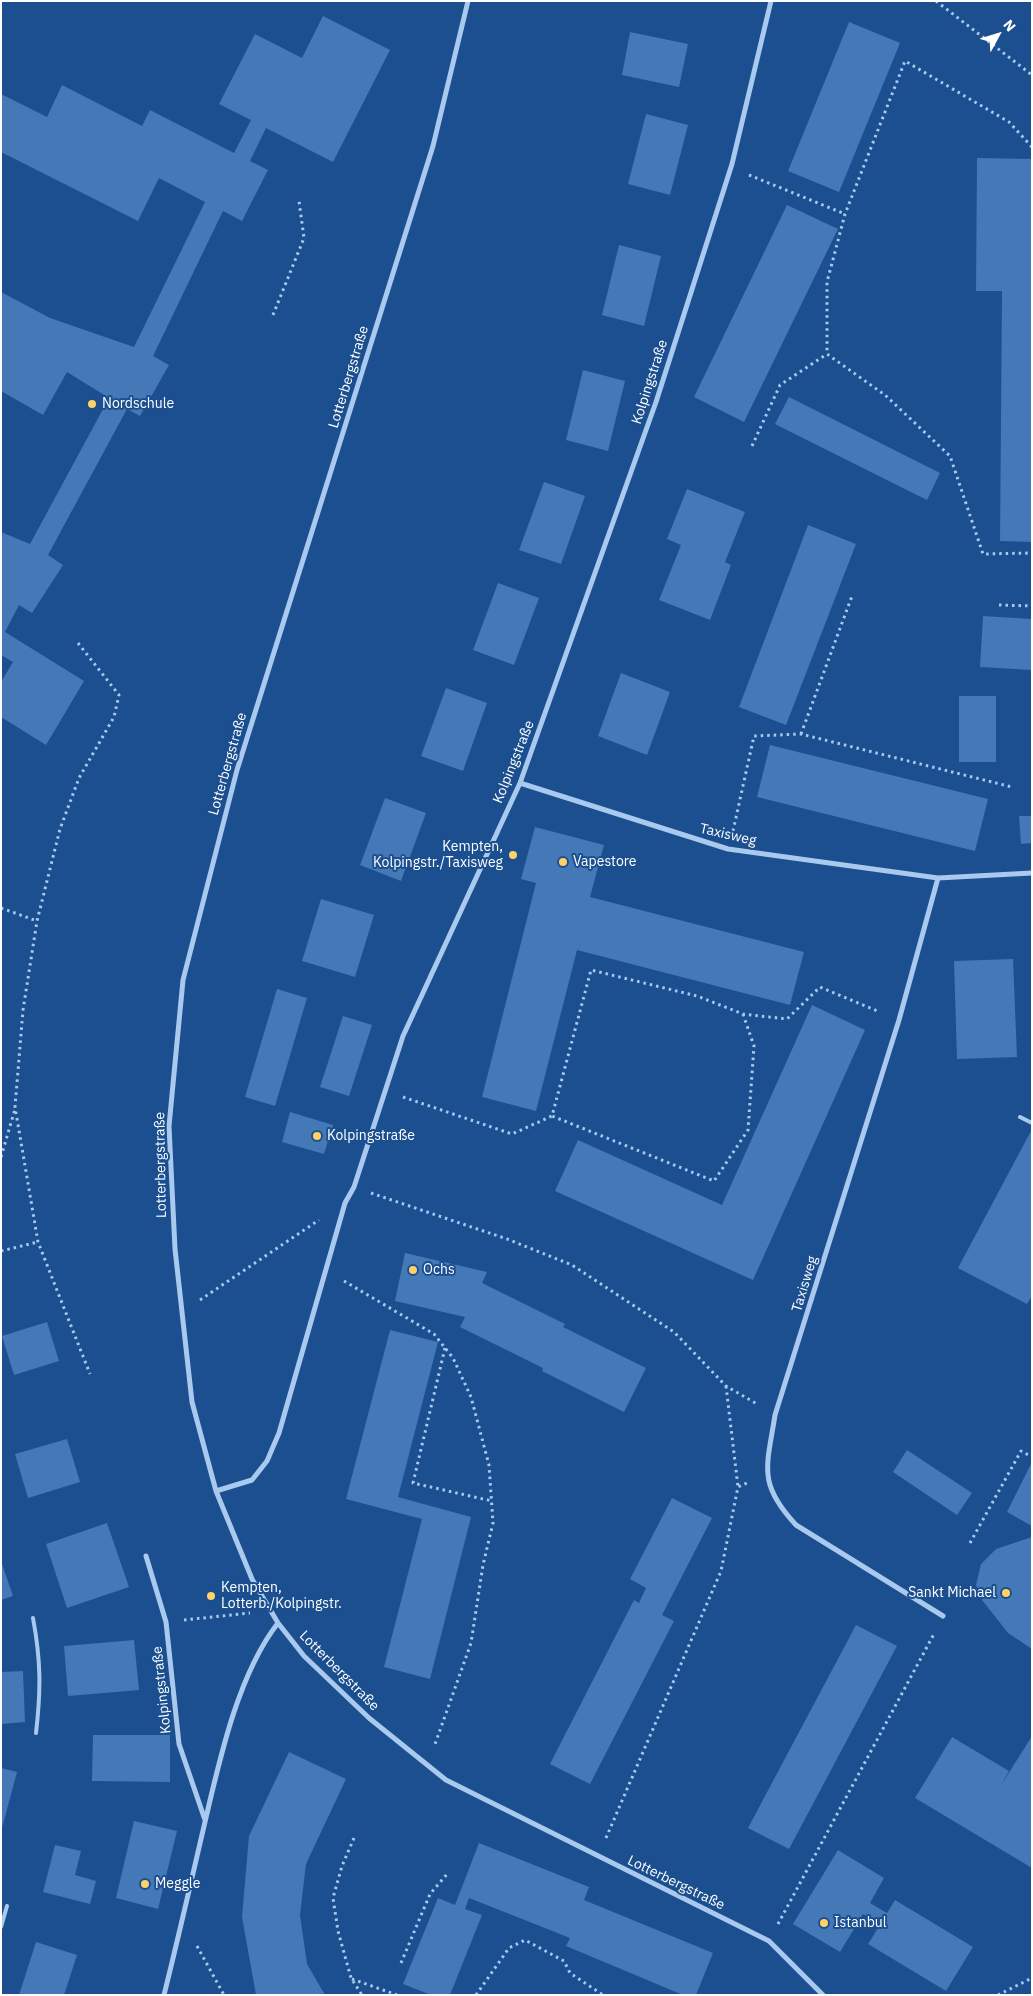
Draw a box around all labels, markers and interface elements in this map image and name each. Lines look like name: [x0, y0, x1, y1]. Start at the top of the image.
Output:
north arrow: [973, 10, 1023, 60]
text: N: [999, 16, 1020, 35]
street label: Lotterbergstraße: [325, 324, 373, 430]
street label: Kolpingstraße: [628, 338, 672, 426]
place label: Nordschule: [102, 396, 174, 412]
marker: Nordschule: [86, 398, 98, 410]
street label: Lotterbergstraße: [205, 711, 251, 817]
street label: Kolpingstraße: [490, 718, 538, 806]
street label: Taxisweg: [698, 820, 758, 850]
place label: Kempten, Kolpingstr./Taxisweg: [373, 839, 503, 872]
marker: Kempten, Kolpingstr./Taxisweg: [507, 849, 519, 861]
place label: Vapestore: [573, 854, 637, 870]
marker: Vapestore: [557, 856, 569, 868]
street label: Lotterbergstraße: [152, 1112, 170, 1218]
place label: Kolpingstraße: [327, 1128, 415, 1144]
marker: Kolpingstraße: [311, 1130, 323, 1142]
street label: Taxisweg: [789, 1254, 821, 1314]
place label: Ochs: [423, 1262, 455, 1278]
marker: Ochs: [407, 1264, 419, 1276]
place label: Kempten, Lotterb./Kolpingstr.: [221, 1580, 342, 1612]
place label: Sankt Michael: [908, 1585, 996, 1601]
marker: Sankt Michael: [1000, 1587, 1012, 1599]
marker: Kempten, Lotterb./Kolpingstr.: [205, 1590, 217, 1602]
street label: Lotterbergstraße: [296, 1628, 382, 1714]
street label: Kolpingstraße: [149, 1645, 175, 1735]
street label: Lotterbergstraße: [625, 1852, 727, 1914]
place label: Meggle: [155, 1876, 200, 1892]
marker: Meggle: [139, 1878, 151, 1890]
place label: Istanbul: [834, 1915, 887, 1931]
marker: Istanbul: [818, 1917, 830, 1929]

